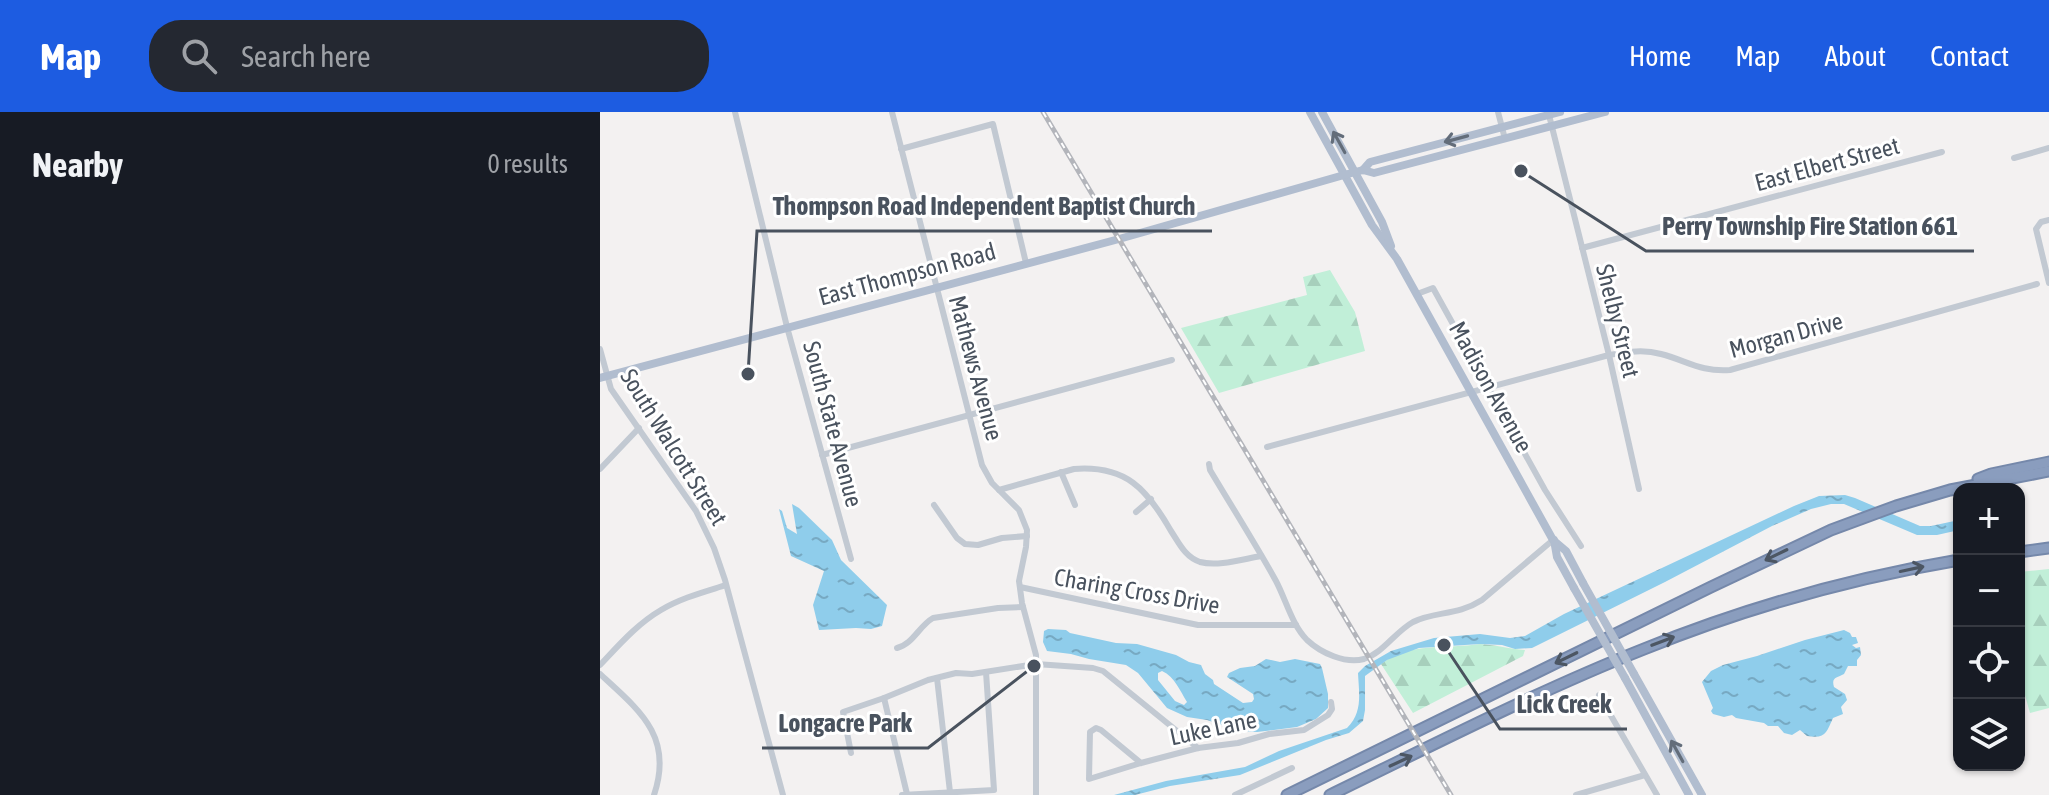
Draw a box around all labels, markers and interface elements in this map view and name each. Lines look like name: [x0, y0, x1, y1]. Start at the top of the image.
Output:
search box: [149, 20, 709, 92]
icon: search: [177, 34, 221, 78]
text: Map: [40, 35, 101, 78]
text: Search here: [241, 39, 371, 73]
text: Home: [1629, 40, 1691, 72]
text: Map: [1735, 40, 1780, 72]
text: About: [1824, 40, 1886, 72]
text: Contact: [1930, 40, 2009, 72]
one-way arrow: [1331, 131, 1347, 154]
street label: East Elbert Street: [1752, 132, 1902, 196]
one-way arrow: [1444, 133, 1470, 148]
text: Nearby: [32, 145, 123, 184]
text: 0 results: [487, 149, 568, 179]
callout: Thompson Road Independent Baptist Church: [757, 181, 1212, 231]
text: Thompson Road Independent Baptist Church: [773, 191, 1195, 221]
callout: Perry Township Fire Station 661: [1646, 201, 1974, 251]
text: Perry Township Fire Station 661: [1662, 211, 1958, 241]
street label: East Thompson Road: [816, 237, 998, 311]
street label: Shelby Street: [1591, 261, 1645, 381]
street label: Mathews Avenue: [944, 293, 1008, 443]
street label: Morgan Drive: [1726, 307, 1846, 363]
street label: Madison Avenue: [1444, 317, 1538, 457]
street label: South State Avenue: [798, 338, 868, 510]
street label: South Walcott Street: [615, 364, 733, 530]
map controls: [1953, 483, 2025, 771]
button: +: [1953, 483, 2025, 555]
one-way arrow: [1765, 548, 1789, 564]
button: −: [1953, 555, 2025, 627]
one-way arrow: [1899, 561, 1924, 576]
street label: Charing Cross Drive: [1052, 563, 1222, 619]
button: locate: [1953, 627, 2025, 699]
one-way arrow: [1650, 633, 1674, 648]
one-way arrow: [1555, 651, 1579, 666]
callout: Lick Creek: [1500, 679, 1627, 729]
text: Lick Creek: [1517, 689, 1612, 719]
callout: Longacre Park: [762, 698, 928, 748]
button: layers: [1953, 699, 2025, 771]
street label: Luke Lane: [1167, 706, 1259, 750]
text: Longacre Park: [778, 708, 912, 738]
one-way arrow: [1668, 740, 1684, 763]
one-way arrow: [1388, 753, 1412, 768]

